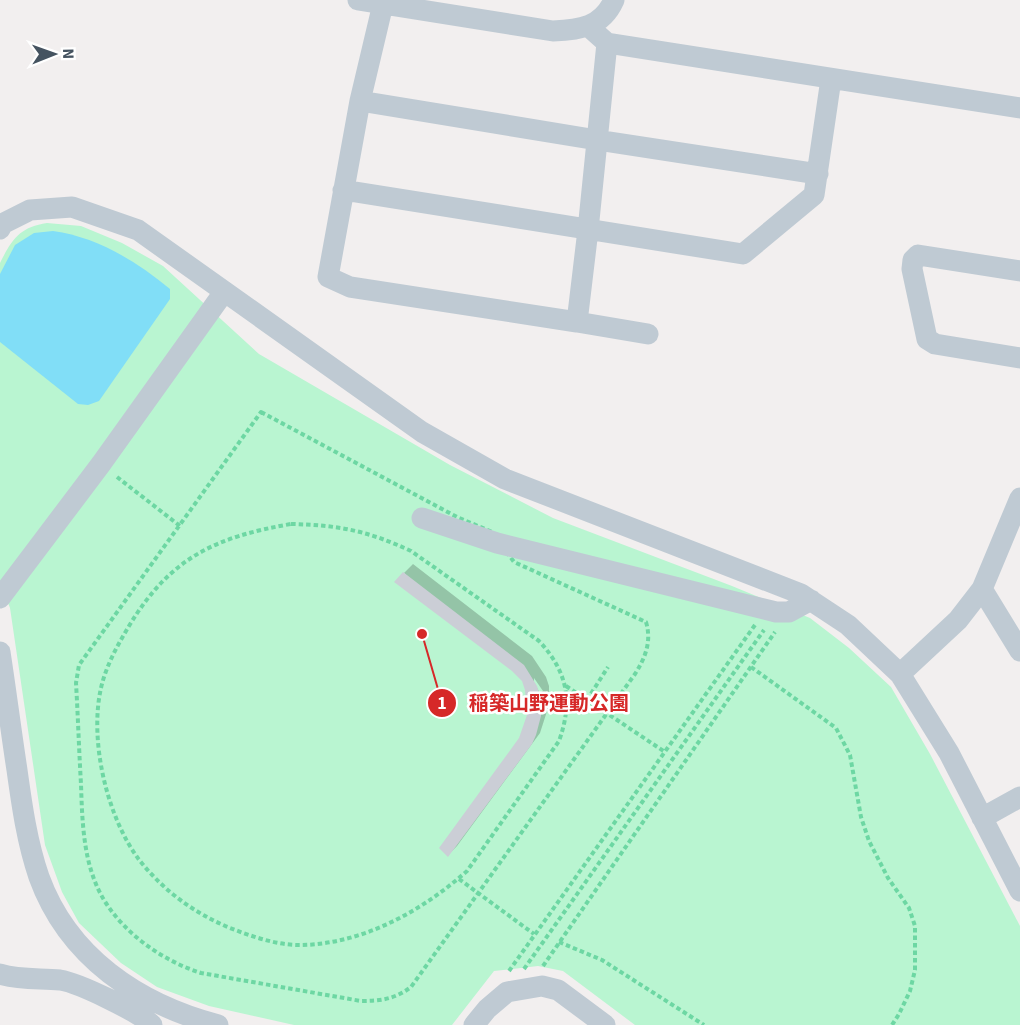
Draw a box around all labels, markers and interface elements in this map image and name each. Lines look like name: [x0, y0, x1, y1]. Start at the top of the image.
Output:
north arrow: [24, 24, 84, 84]
text: N: [57, 48, 79, 59]
callout: 稲築山野運動公園: [427, 684, 641, 722]
text: 稲築山野運動公園: [469, 690, 629, 718]
text: 1: [437, 691, 447, 716]

